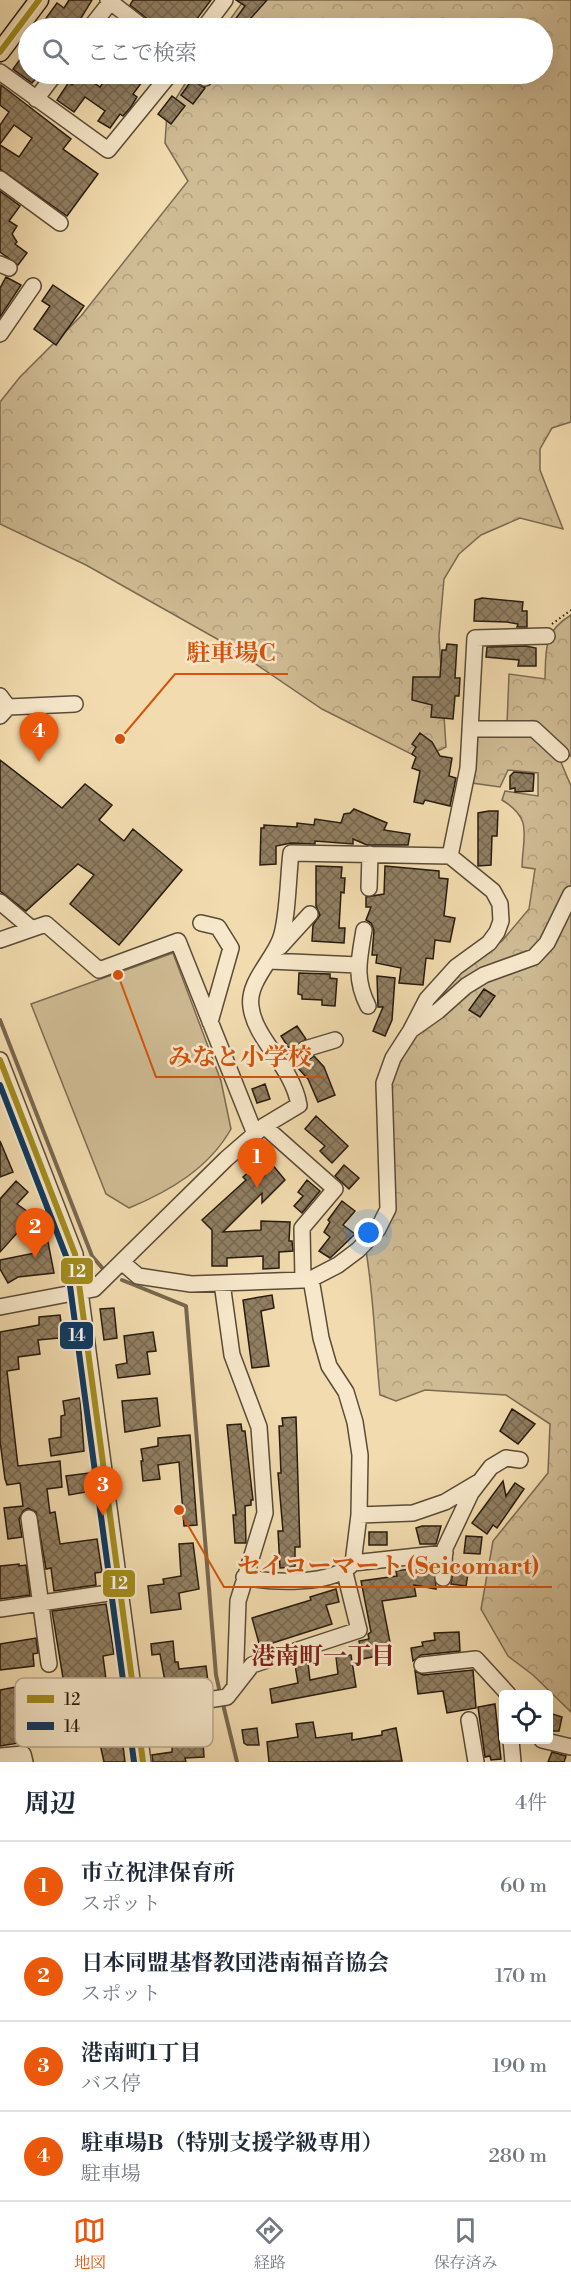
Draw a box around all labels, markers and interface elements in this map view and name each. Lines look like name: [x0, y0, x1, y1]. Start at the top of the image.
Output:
search box: [18, 18, 553, 84]
icon: search: [39, 35, 72, 68]
text: ここで検索: [87, 40, 197, 67]
callout: 駐車場C: [175, 632, 288, 674]
text: 駐車場C: [186, 639, 276, 669]
pin: 4: [20, 712, 58, 762]
callout: みなと小学校: [156, 1035, 324, 1077]
text: みなと小学校: [168, 1043, 312, 1073]
pin: 1: [238, 1138, 276, 1188]
pin: 2: [15, 1208, 54, 1258]
your location: [354, 1218, 383, 1247]
line badge: 12: [60, 1257, 94, 1285]
text: 12: [68, 1262, 86, 1282]
line badge: 14: [59, 1321, 94, 1350]
text: 14: [68, 1326, 86, 1346]
pin: 3: [84, 1466, 122, 1516]
callout: セイコーマート (Seicomart): [224, 1545, 552, 1587]
text: セイコーマート (Seicomart): [237, 1552, 539, 1582]
line badge: 12: [102, 1569, 136, 1598]
text: 12: [110, 1574, 128, 1594]
district label: 港南町一丁目: [251, 1642, 395, 1672]
legend: [15, 1678, 213, 1747]
text: 12: [64, 1690, 80, 1710]
map controls: [499, 1690, 553, 1744]
button: locate: [499, 1690, 553, 1744]
text: 14: [64, 1717, 80, 1737]
text: 周辺: [24, 1788, 76, 1820]
text: 4件: [515, 1791, 547, 1816]
text: 市立祝津保育所: [81, 1860, 235, 1887]
text: 1: [39, 1874, 48, 1899]
text: 60 m: [500, 1874, 547, 1899]
text: スポット: [81, 1892, 161, 1917]
text: 日本同盟基督教団港南福音協会: [81, 1950, 389, 1977]
text: 2: [37, 1964, 50, 1989]
text: 170 m: [495, 1964, 547, 1989]
text: スポット: [81, 1982, 161, 2007]
text: 港南町1丁目: [81, 2040, 202, 2067]
text: 3: [37, 2054, 50, 2079]
text: 190 m: [492, 2054, 547, 2079]
text: バス停: [81, 2072, 141, 2097]
text: 駐車場B（特別支援学級専用）: [81, 2130, 384, 2157]
text: 4: [37, 2144, 50, 2169]
text: 280 m: [488, 2144, 547, 2169]
text: 駐車場: [81, 2162, 141, 2187]
tab: 地図: [73, 2214, 106, 2273]
tab: 経路: [253, 2214, 286, 2273]
tab: 保存済み: [433, 2214, 497, 2273]

